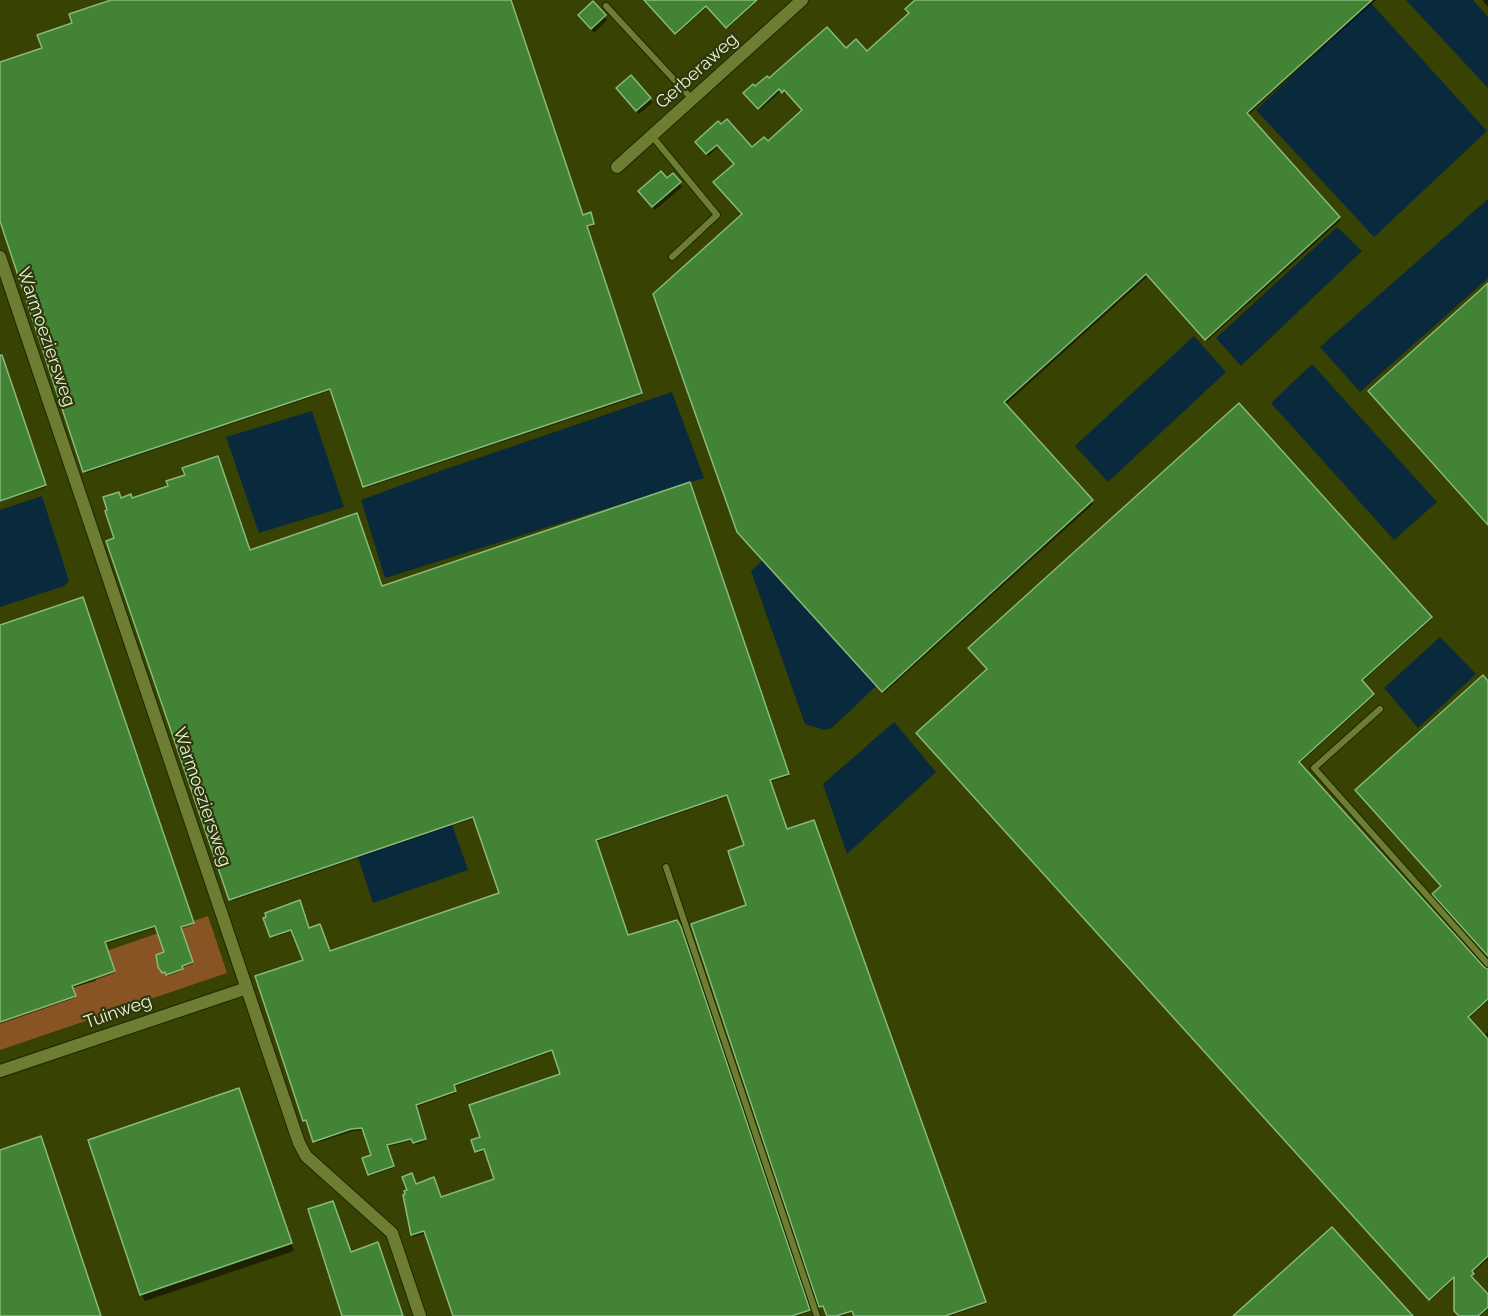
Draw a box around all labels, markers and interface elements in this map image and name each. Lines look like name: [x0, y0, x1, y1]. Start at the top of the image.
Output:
street label: Gerberaweg: [651, 28, 743, 114]
street label: Warmoeziersweg: [12, 265, 80, 409]
street label: Warmoeziersweg: [168, 725, 236, 869]
street label: Tuinweg: [81, 990, 155, 1034]

